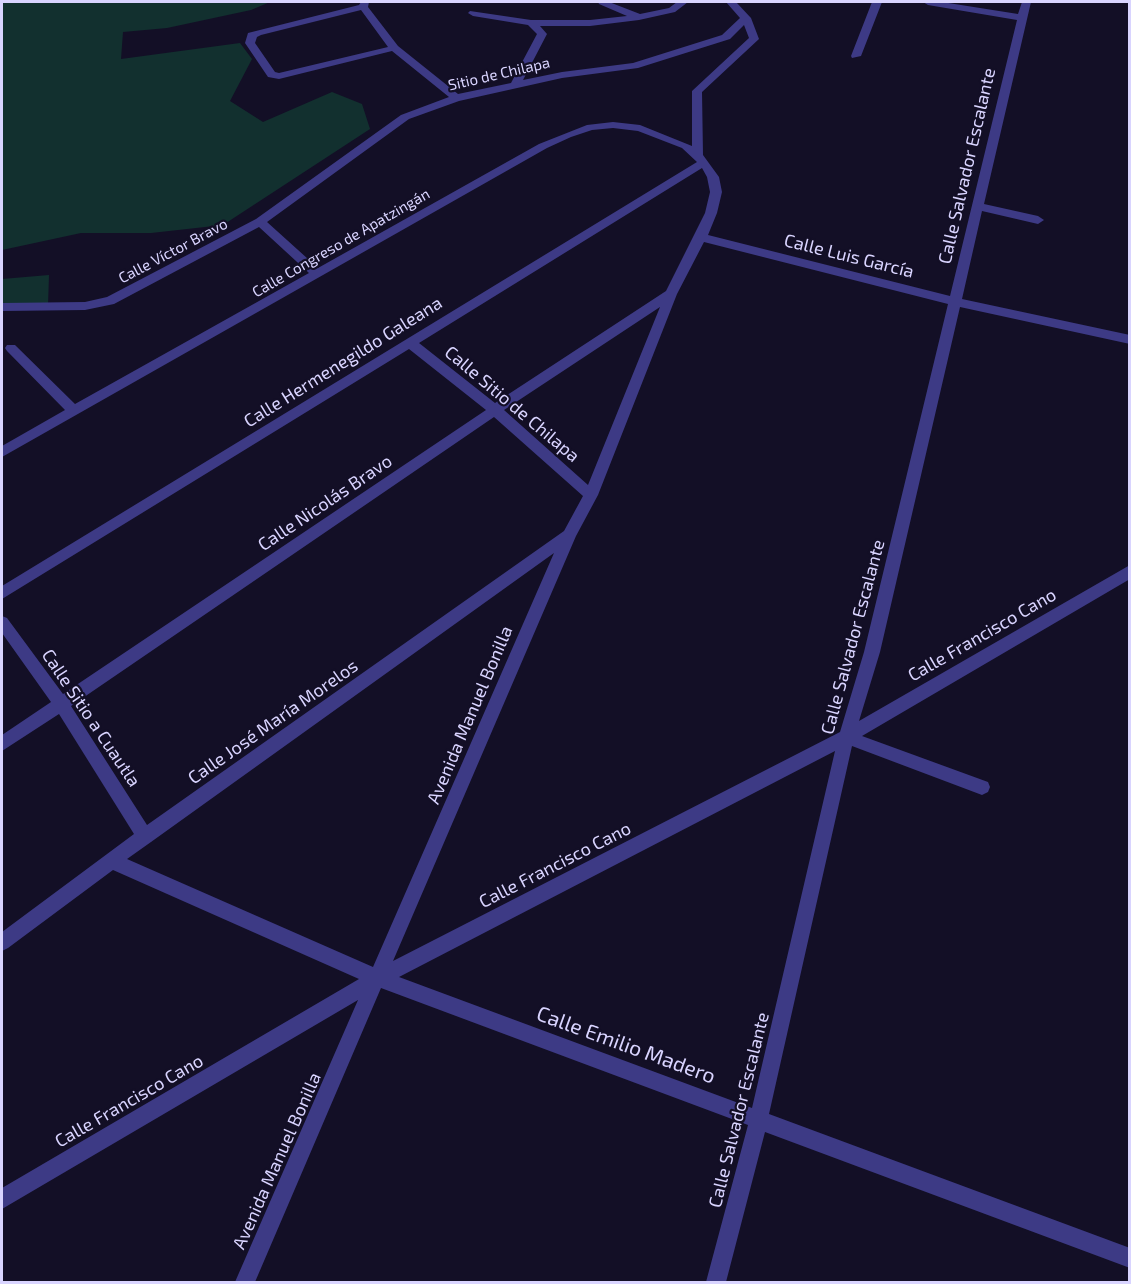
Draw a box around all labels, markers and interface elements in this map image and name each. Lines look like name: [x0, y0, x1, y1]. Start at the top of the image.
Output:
street label: Sitio de Chilapa: [446, 54, 552, 94]
street label: Calle Salvador Escalante: [934, 66, 1000, 266]
street label: Calle Congreso de Apatzingán: [249, 185, 433, 301]
street label: Calle Víctor Bravo: [115, 215, 231, 287]
street label: Calle Luis García: [782, 229, 916, 283]
street label: Calle Hermenegildo Galeana: [240, 292, 446, 432]
street label: Calle Sitio de Chilapa: [440, 341, 584, 467]
street label: Calle Nicolás Bravo: [254, 450, 396, 556]
street label: Calle Salvador Escalante: [817, 537, 889, 737]
street label: Calle Francisco Cano: [904, 584, 1060, 686]
street label: Avenida Manuel Bonilla: [423, 623, 517, 807]
street label: Calle Sitio a Cuautla: [37, 645, 145, 791]
street label: Calle José María Morelos: [184, 655, 362, 789]
street label: Calle Francisco Cano: [475, 817, 635, 913]
street label: Calle Emilio Madero: [533, 1001, 719, 1089]
street label: Calle Salvador Escalante: [704, 1010, 774, 1210]
street label: Calle Francisco Cano: [51, 1050, 207, 1152]
street label: Avenida Manuel Bonilla: [228, 1069, 326, 1253]

